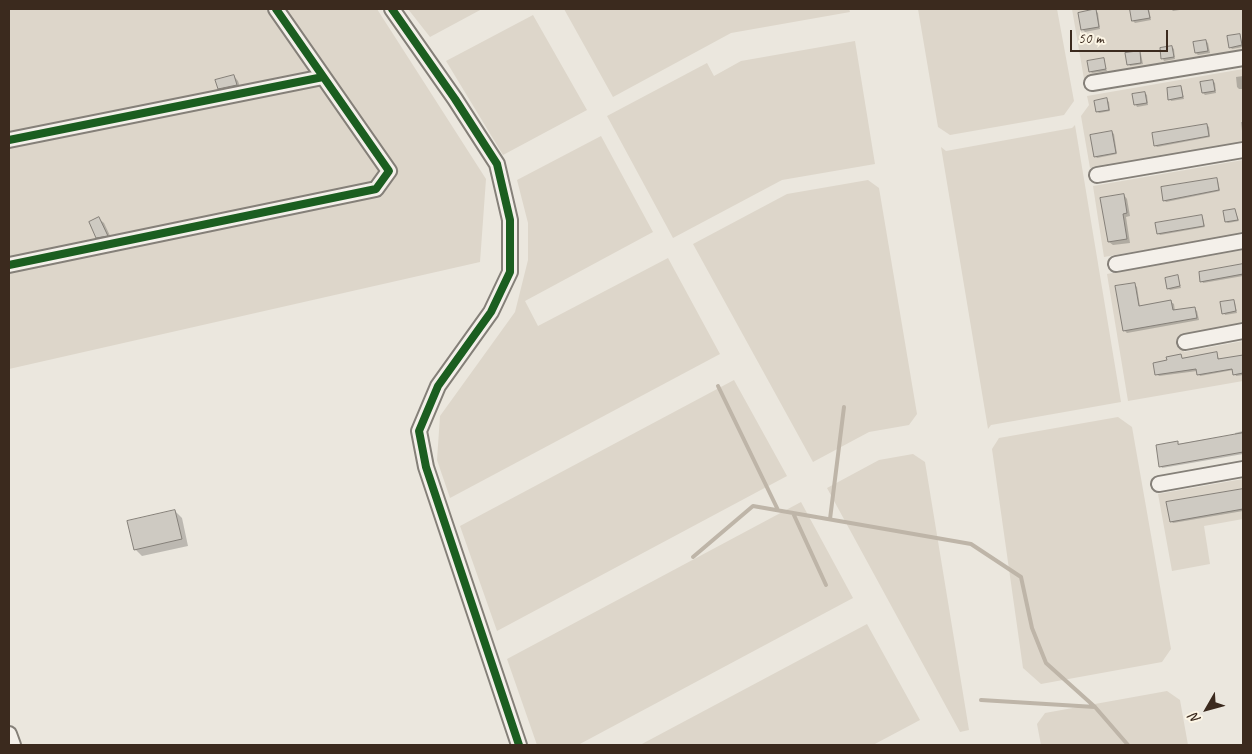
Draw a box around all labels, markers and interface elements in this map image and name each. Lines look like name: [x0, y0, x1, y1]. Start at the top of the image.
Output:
scale bar: [1072, 20, 1170, 52]
text: 50 m: [1078, 29, 1104, 48]
north arrow: [1182, 684, 1232, 734]
text: N: [1185, 710, 1204, 727]

